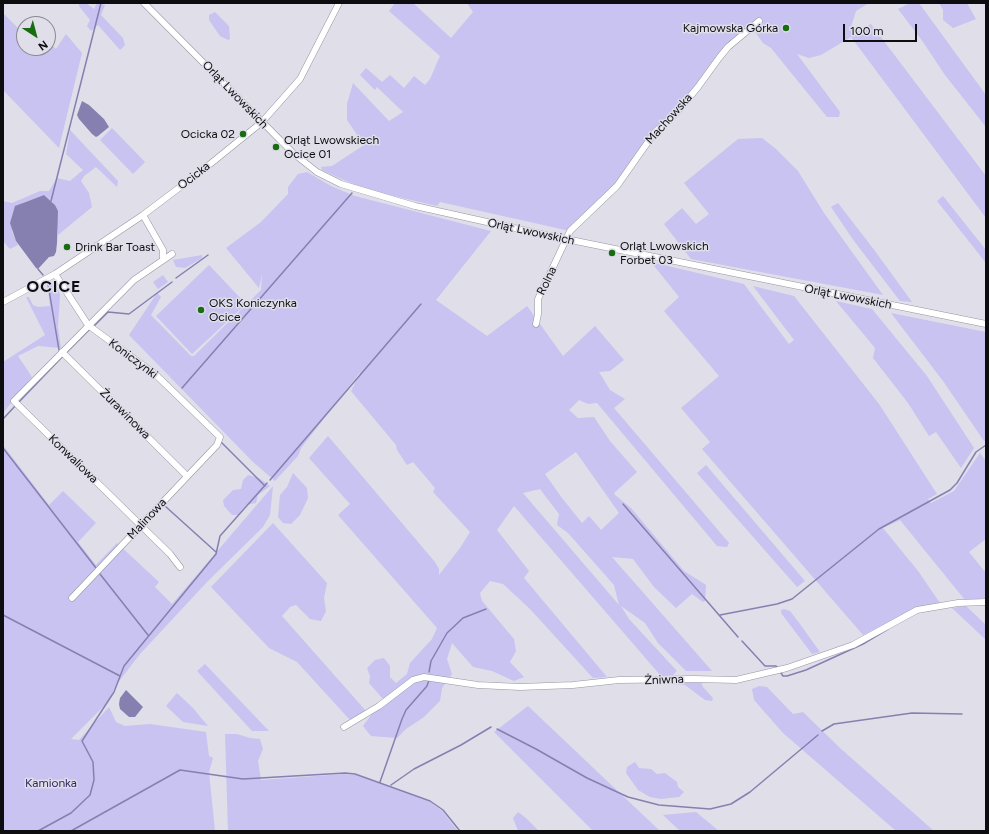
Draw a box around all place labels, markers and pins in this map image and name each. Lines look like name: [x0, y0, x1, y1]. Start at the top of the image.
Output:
place label: Kajmowska Górka: [683, 21, 778, 35]
marker: Kajmowska Górka: [781, 23, 791, 33]
place label: Ocicka 02: [181, 127, 235, 141]
marker: Ocicka 02: [238, 129, 248, 139]
place label: Orląt Lwowskiech Ocice 01: [284, 133, 379, 161]
marker: Orląt Lwowskiech Ocice 01: [271, 142, 281, 152]
place label: Orląt Lwowskich Forbet 03: [620, 239, 709, 267]
place label: Drink Bar Toast: [75, 240, 155, 254]
marker: Drink Bar Toast: [62, 242, 72, 252]
marker: Orląt Lwowskich Forbet 03: [607, 248, 617, 258]
place label: OKS Koniczynka Ocice: [209, 296, 297, 324]
marker: OKS Koniczynka Ocice: [196, 305, 206, 315]

